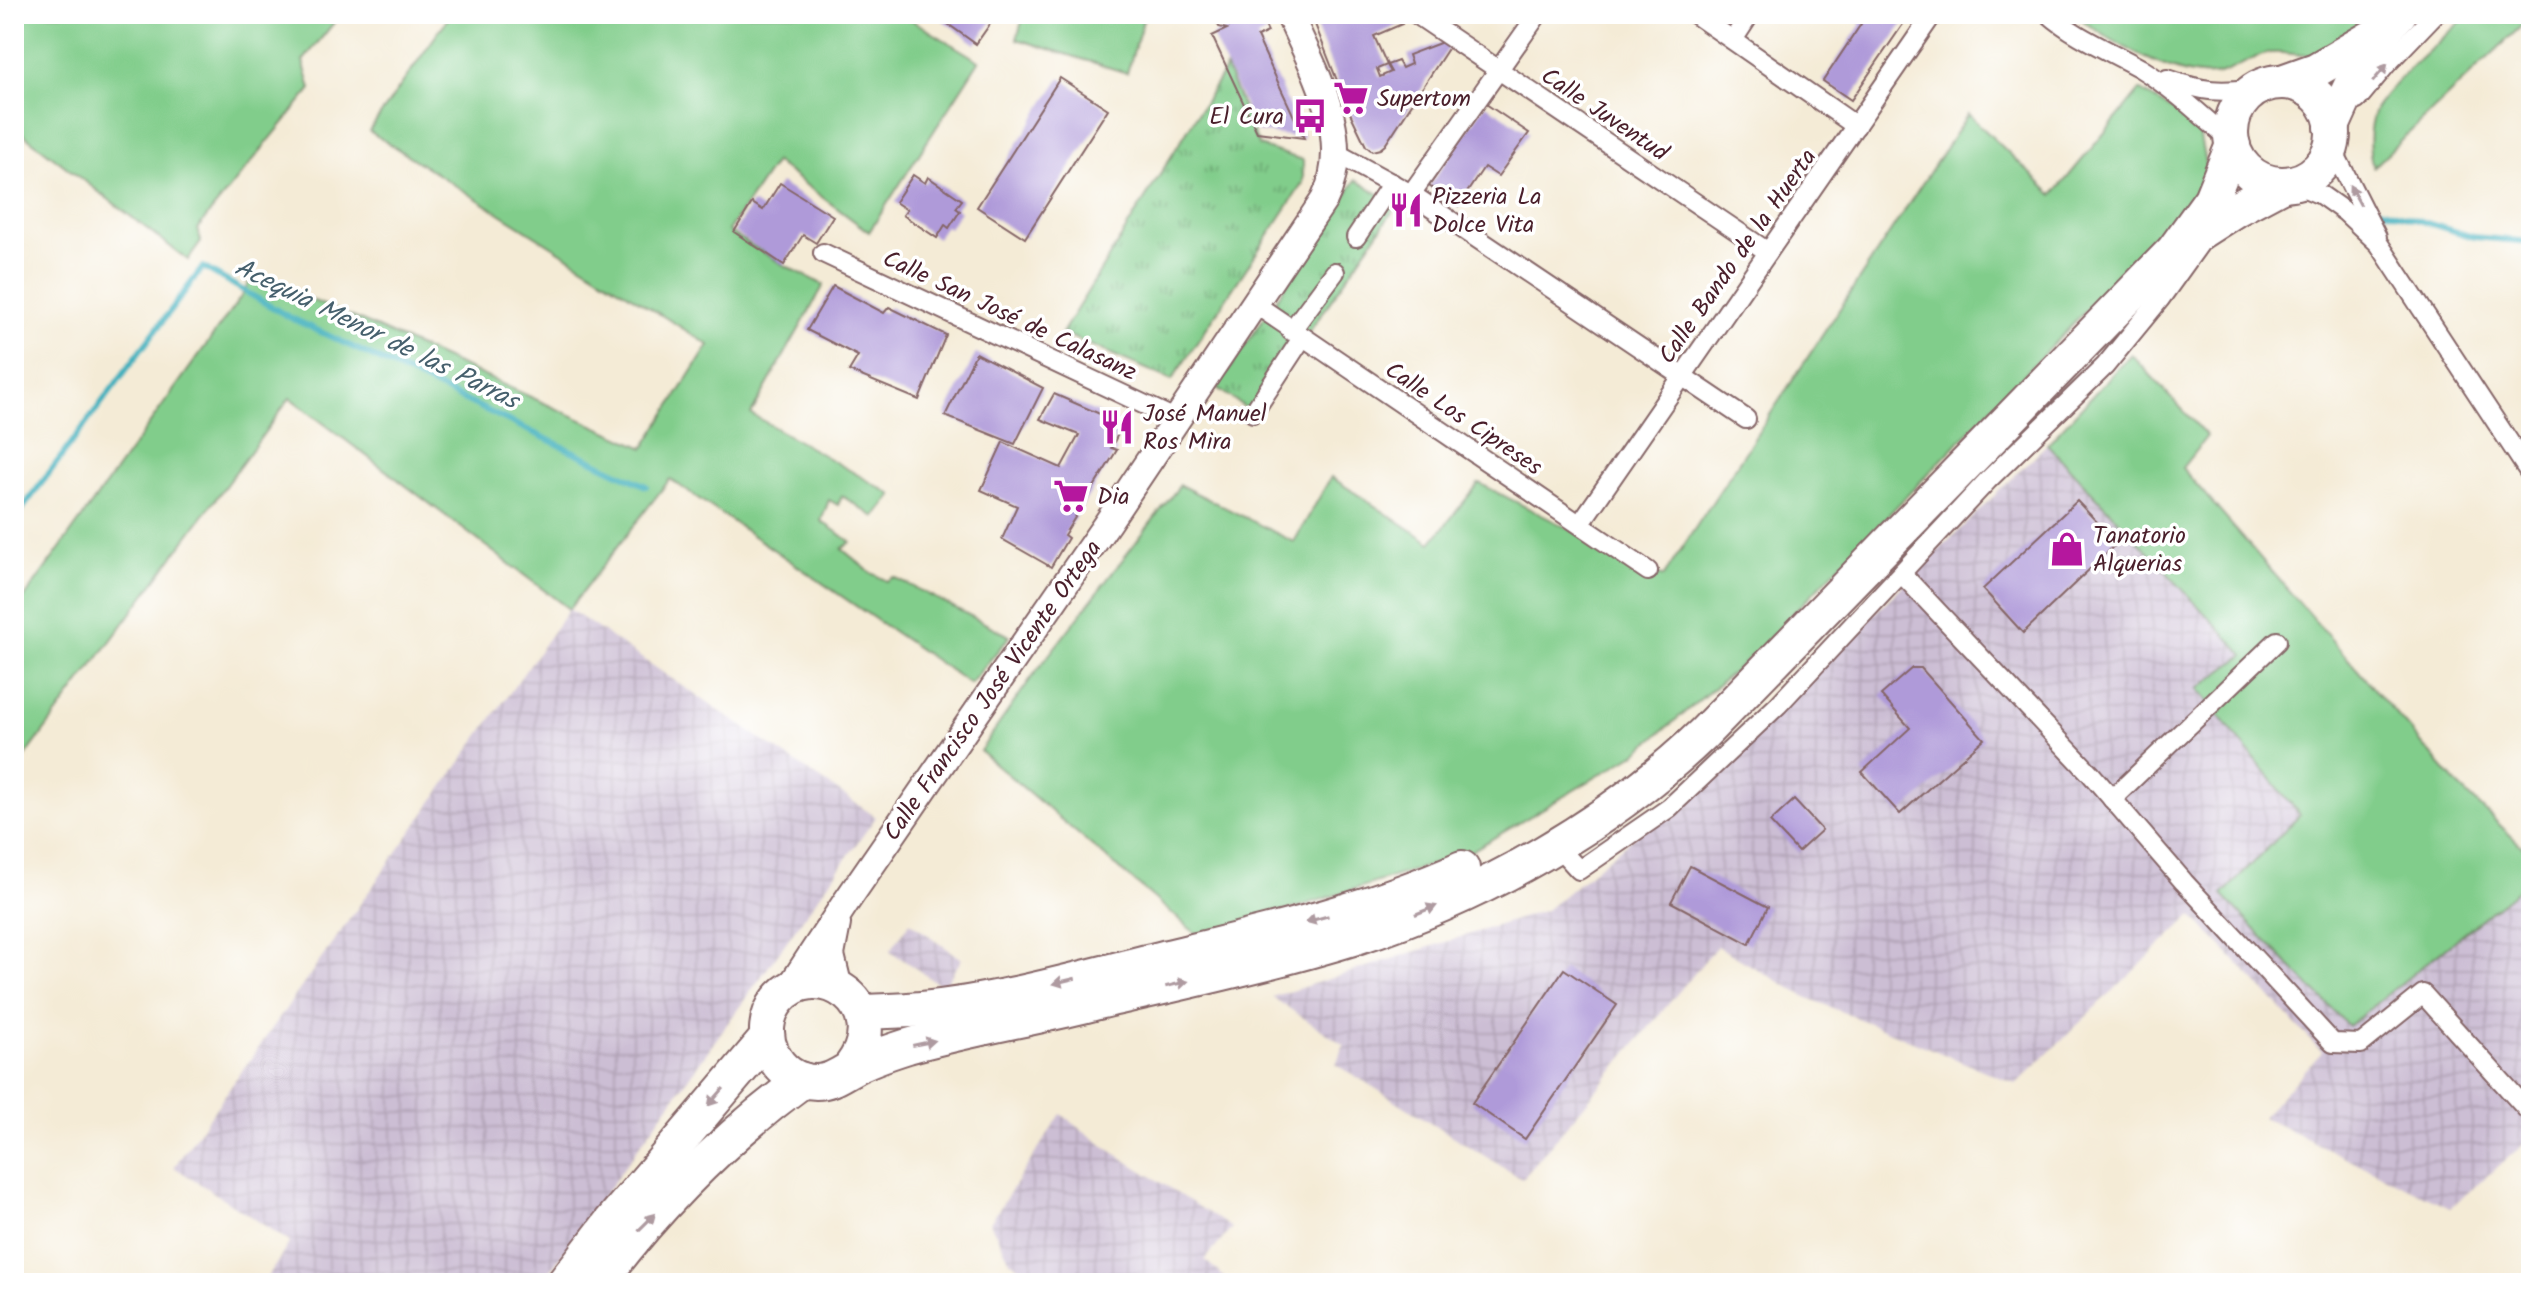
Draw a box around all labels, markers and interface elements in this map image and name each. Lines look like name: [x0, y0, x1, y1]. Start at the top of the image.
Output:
street label: Calle Juventud: [1532, 58, 1677, 173]
one-way arrow: [2371, 63, 2388, 83]
supermarket icon: Supertom: [1332, 79, 1370, 117]
place label: Supertom: [1377, 80, 1471, 119]
bus stop icon: El Cura: [1291, 97, 1329, 135]
place label: El Cura: [1209, 98, 1284, 137]
street label: Calle Bando de la Huerta: [1649, 141, 1828, 373]
place label: Pizzeria La Dolce Vita: [1432, 178, 1542, 245]
one-way arrow: [2348, 184, 2362, 206]
restaurant icon: Pizzeria La Dolce Vita: [1387, 191, 1425, 229]
street label: Calle San José de Calasanz: [876, 240, 1143, 393]
water label: Acequia Menor de las Parras: [227, 248, 528, 423]
street label: Calle Los Cipreses: [1376, 352, 1550, 487]
place label: José Manuel Ros Mira: [1143, 395, 1267, 462]
restaurant icon: José Manuel Ros Mira: [1098, 408, 1136, 446]
supermarket icon: Dia: [1052, 477, 1090, 515]
place label: Dia: [1097, 478, 1129, 517]
place label: Tanatorio Alquerias: [2093, 517, 2186, 584]
shop icon: Tanatorio Alquerias: [2048, 530, 2086, 568]
street label: Calle Francisco José Vicente Ortega: [874, 532, 1113, 850]
one-way arrow: [1414, 903, 1438, 916]
one-way arrow: [1304, 914, 1329, 926]
one-way arrow: [1052, 975, 1077, 988]
one-way arrow: [1165, 977, 1190, 990]
one-way arrow: [912, 1036, 937, 1049]
one-way arrow: [708, 1087, 725, 1107]
one-way arrow: [637, 1213, 656, 1232]

